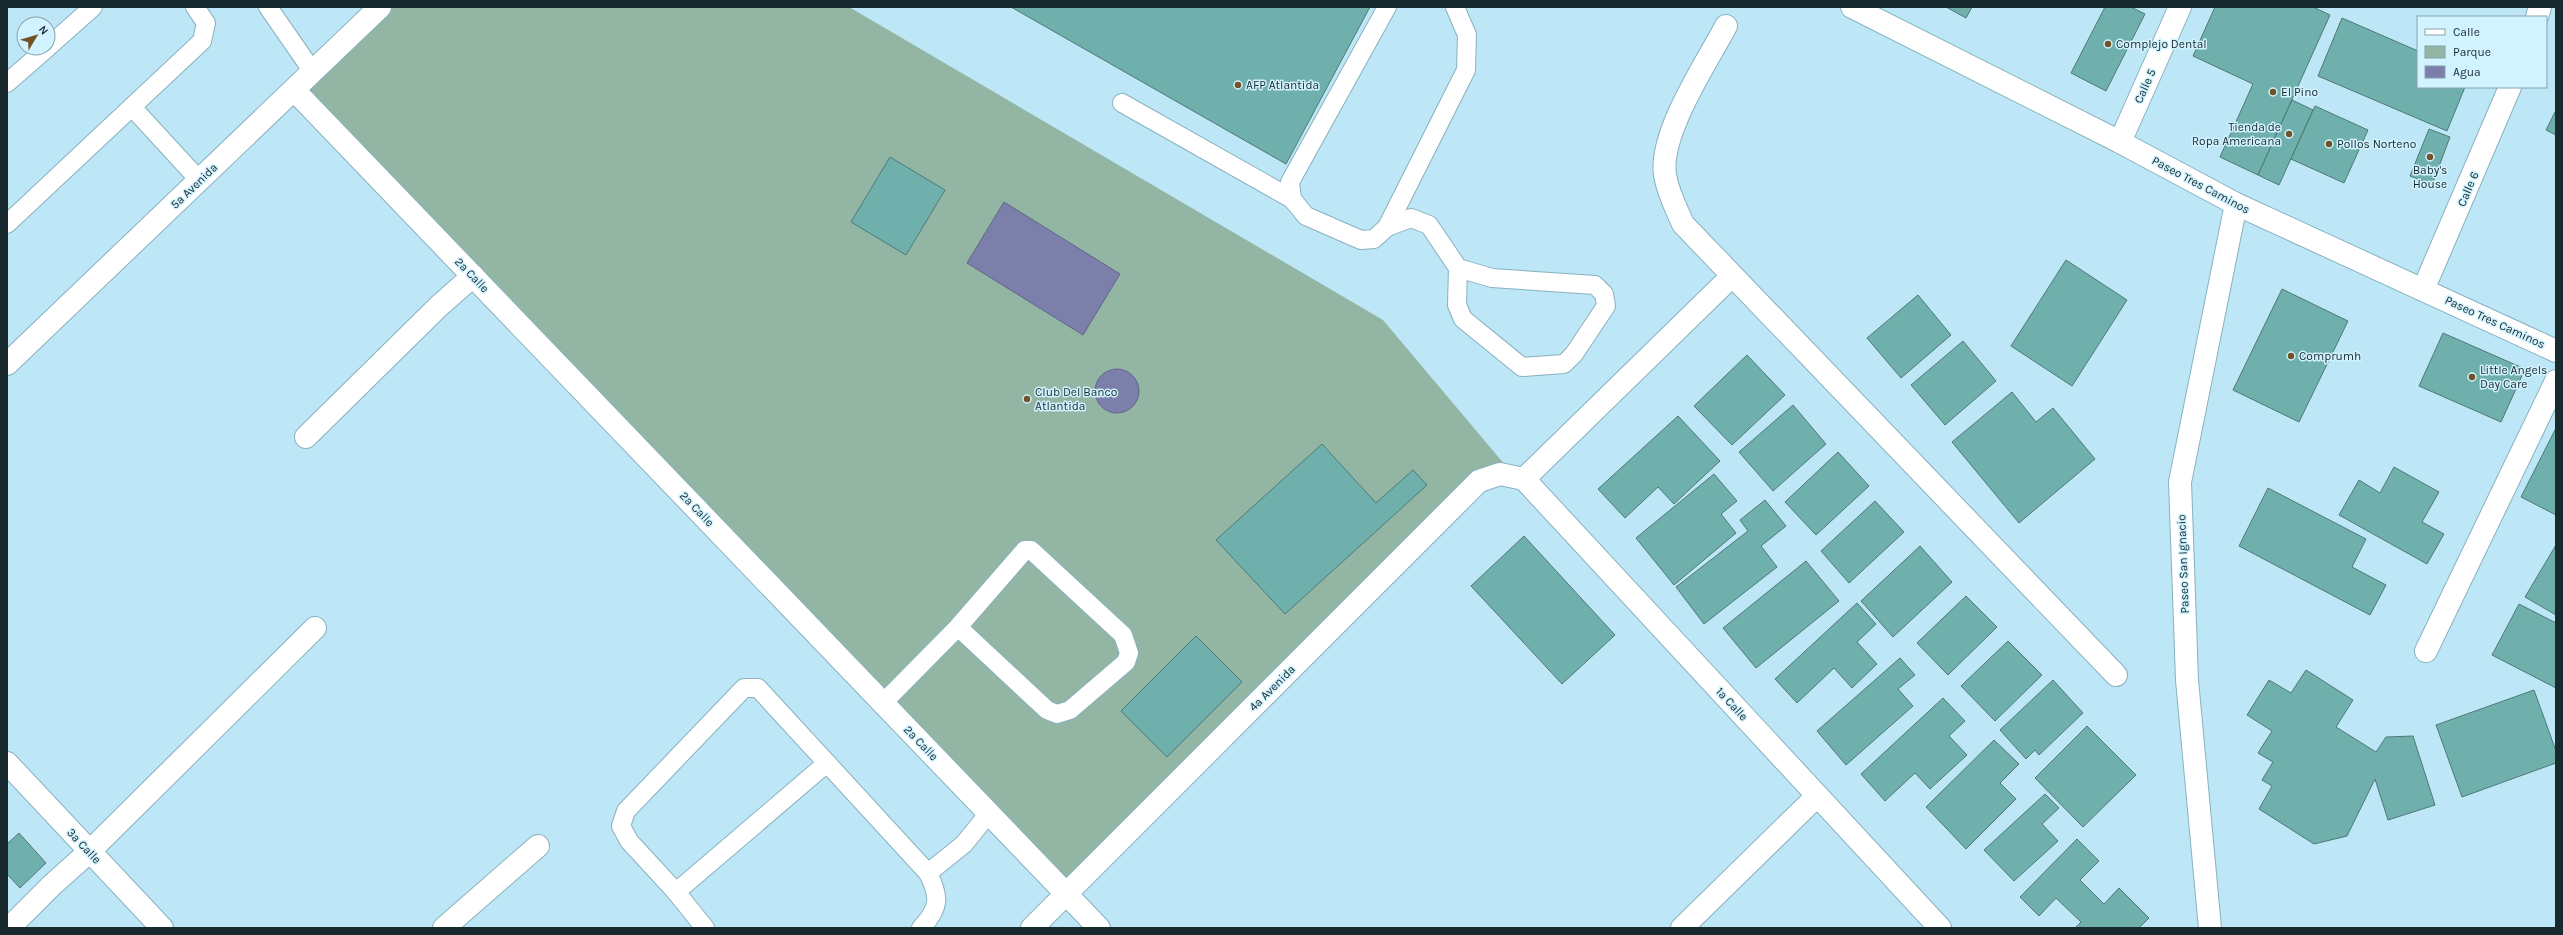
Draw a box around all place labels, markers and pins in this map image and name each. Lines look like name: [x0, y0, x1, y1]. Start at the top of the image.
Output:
place label: Complejo Dental: [2116, 37, 2207, 51]
marker: Complejo Dental: [2103, 39, 2113, 49]
place label: AFP Atlantida: [1246, 78, 1319, 92]
marker: AFP Atlantida: [1233, 80, 1243, 90]
place label: El Pino: [2281, 85, 2318, 99]
marker: El Pino: [2268, 87, 2278, 97]
place label: Tienda de Ropa Americana: [2192, 120, 2281, 148]
marker: Tienda de Ropa Americana: [2284, 129, 2294, 139]
place label: Pollos Norteno: [2337, 137, 2416, 151]
marker: Pollos Norteno: [2324, 139, 2334, 149]
marker: Baby's House: [2425, 152, 2435, 162]
place label: Baby's House: [2413, 163, 2447, 191]
place label: Comprumh: [2299, 349, 2361, 363]
marker: Comprumh: [2286, 351, 2296, 361]
place label: Little Angels Day Care: [2480, 363, 2547, 391]
marker: Little Angels Day Care: [2467, 372, 2477, 382]
place label: Club Del Banco Atlantida: [1035, 385, 1117, 413]
marker: Club Del Banco Atlantida: [1022, 394, 1032, 404]

